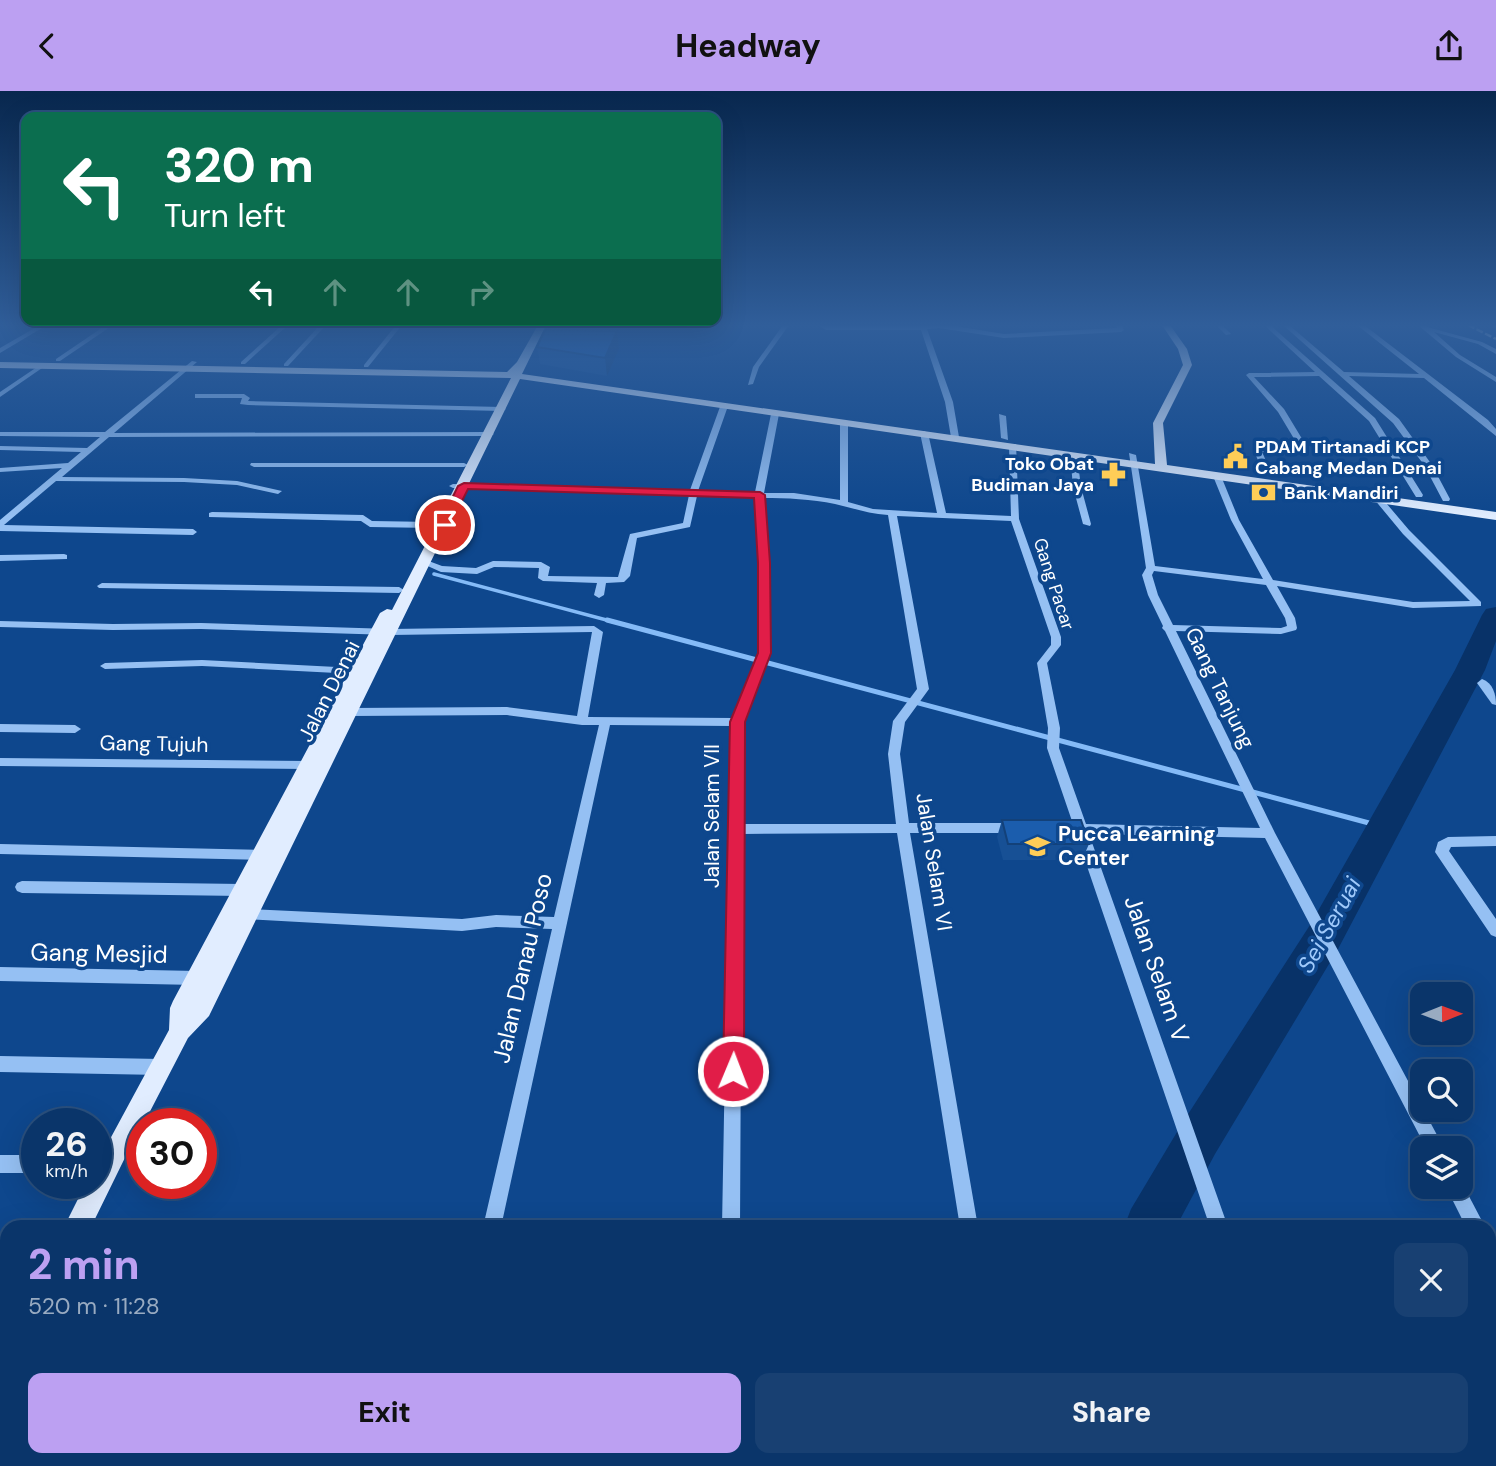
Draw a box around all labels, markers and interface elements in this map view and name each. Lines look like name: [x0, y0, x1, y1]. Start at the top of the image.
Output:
text: Headway: [675, 25, 821, 67]
icon: back: [28, 27, 66, 65]
icon: share: [1430, 27, 1468, 65]
text: 320 m: [164, 133, 314, 197]
icon: left: [49, 140, 140, 231]
text: Turn left: [164, 195, 286, 237]
icon: left: [243, 273, 281, 311]
icon: ahead: [316, 273, 354, 311]
icon: ahead: [389, 273, 427, 311]
icon: right: [462, 273, 500, 311]
place label: PDAM Tirtanadi KCP Cabang Medan Denai: [1255, 435, 1442, 480]
public building icon: PDAM Tirtanadi KCP Cabang Medan Denai: [1221, 443, 1249, 471]
place label: Toko Obat Budiman Jaya: [971, 452, 1094, 497]
pharmacy icon: Toko Obat Budiman Jaya: [1100, 460, 1128, 488]
bank icon: Bank Mandiri: [1250, 479, 1278, 507]
place label: Bank Mandiri: [1284, 481, 1398, 505]
pin: [415, 495, 475, 555]
icon: arrive: [426, 506, 464, 544]
street label: Gang Pacar: [1028, 535, 1080, 633]
street label: Gang Tanjung: [1179, 623, 1261, 753]
street label: Jalan Denai: [291, 635, 367, 747]
street label: Gang Tujuh: [99, 729, 209, 759]
street label: Jalan Selam VII: [698, 744, 726, 888]
street label: Jalan Selam VI: [909, 791, 959, 933]
place label: Pucca Learning Center: [1058, 820, 1216, 872]
school or university icon: Pucca Learning Center: [1024, 832, 1052, 860]
street label: Jalan Danau Poso: [485, 870, 559, 1066]
water label: Sei Seruai: [1290, 871, 1368, 978]
street label: Jalan Selam V: [1117, 891, 1197, 1047]
street label: Gang Mesjid: [30, 936, 168, 970]
north arrow: [1410, 982, 1474, 1045]
map controls: [1410, 982, 1473, 1199]
position arrow: [696, 1034, 770, 1108]
button: search: [1410, 1059, 1473, 1122]
speed limit sign: 30: [126, 1108, 217, 1199]
text: 26: [45, 1121, 88, 1167]
button: layers: [1410, 1136, 1473, 1199]
text: km/h: [45, 1159, 88, 1183]
text: 2 min: [28, 1237, 139, 1292]
button: close: [1394, 1243, 1468, 1317]
text: 520 m · 11:28: [28, 1291, 160, 1321]
button: Exit: [28, 1373, 741, 1453]
button: Share: [755, 1373, 1468, 1453]

